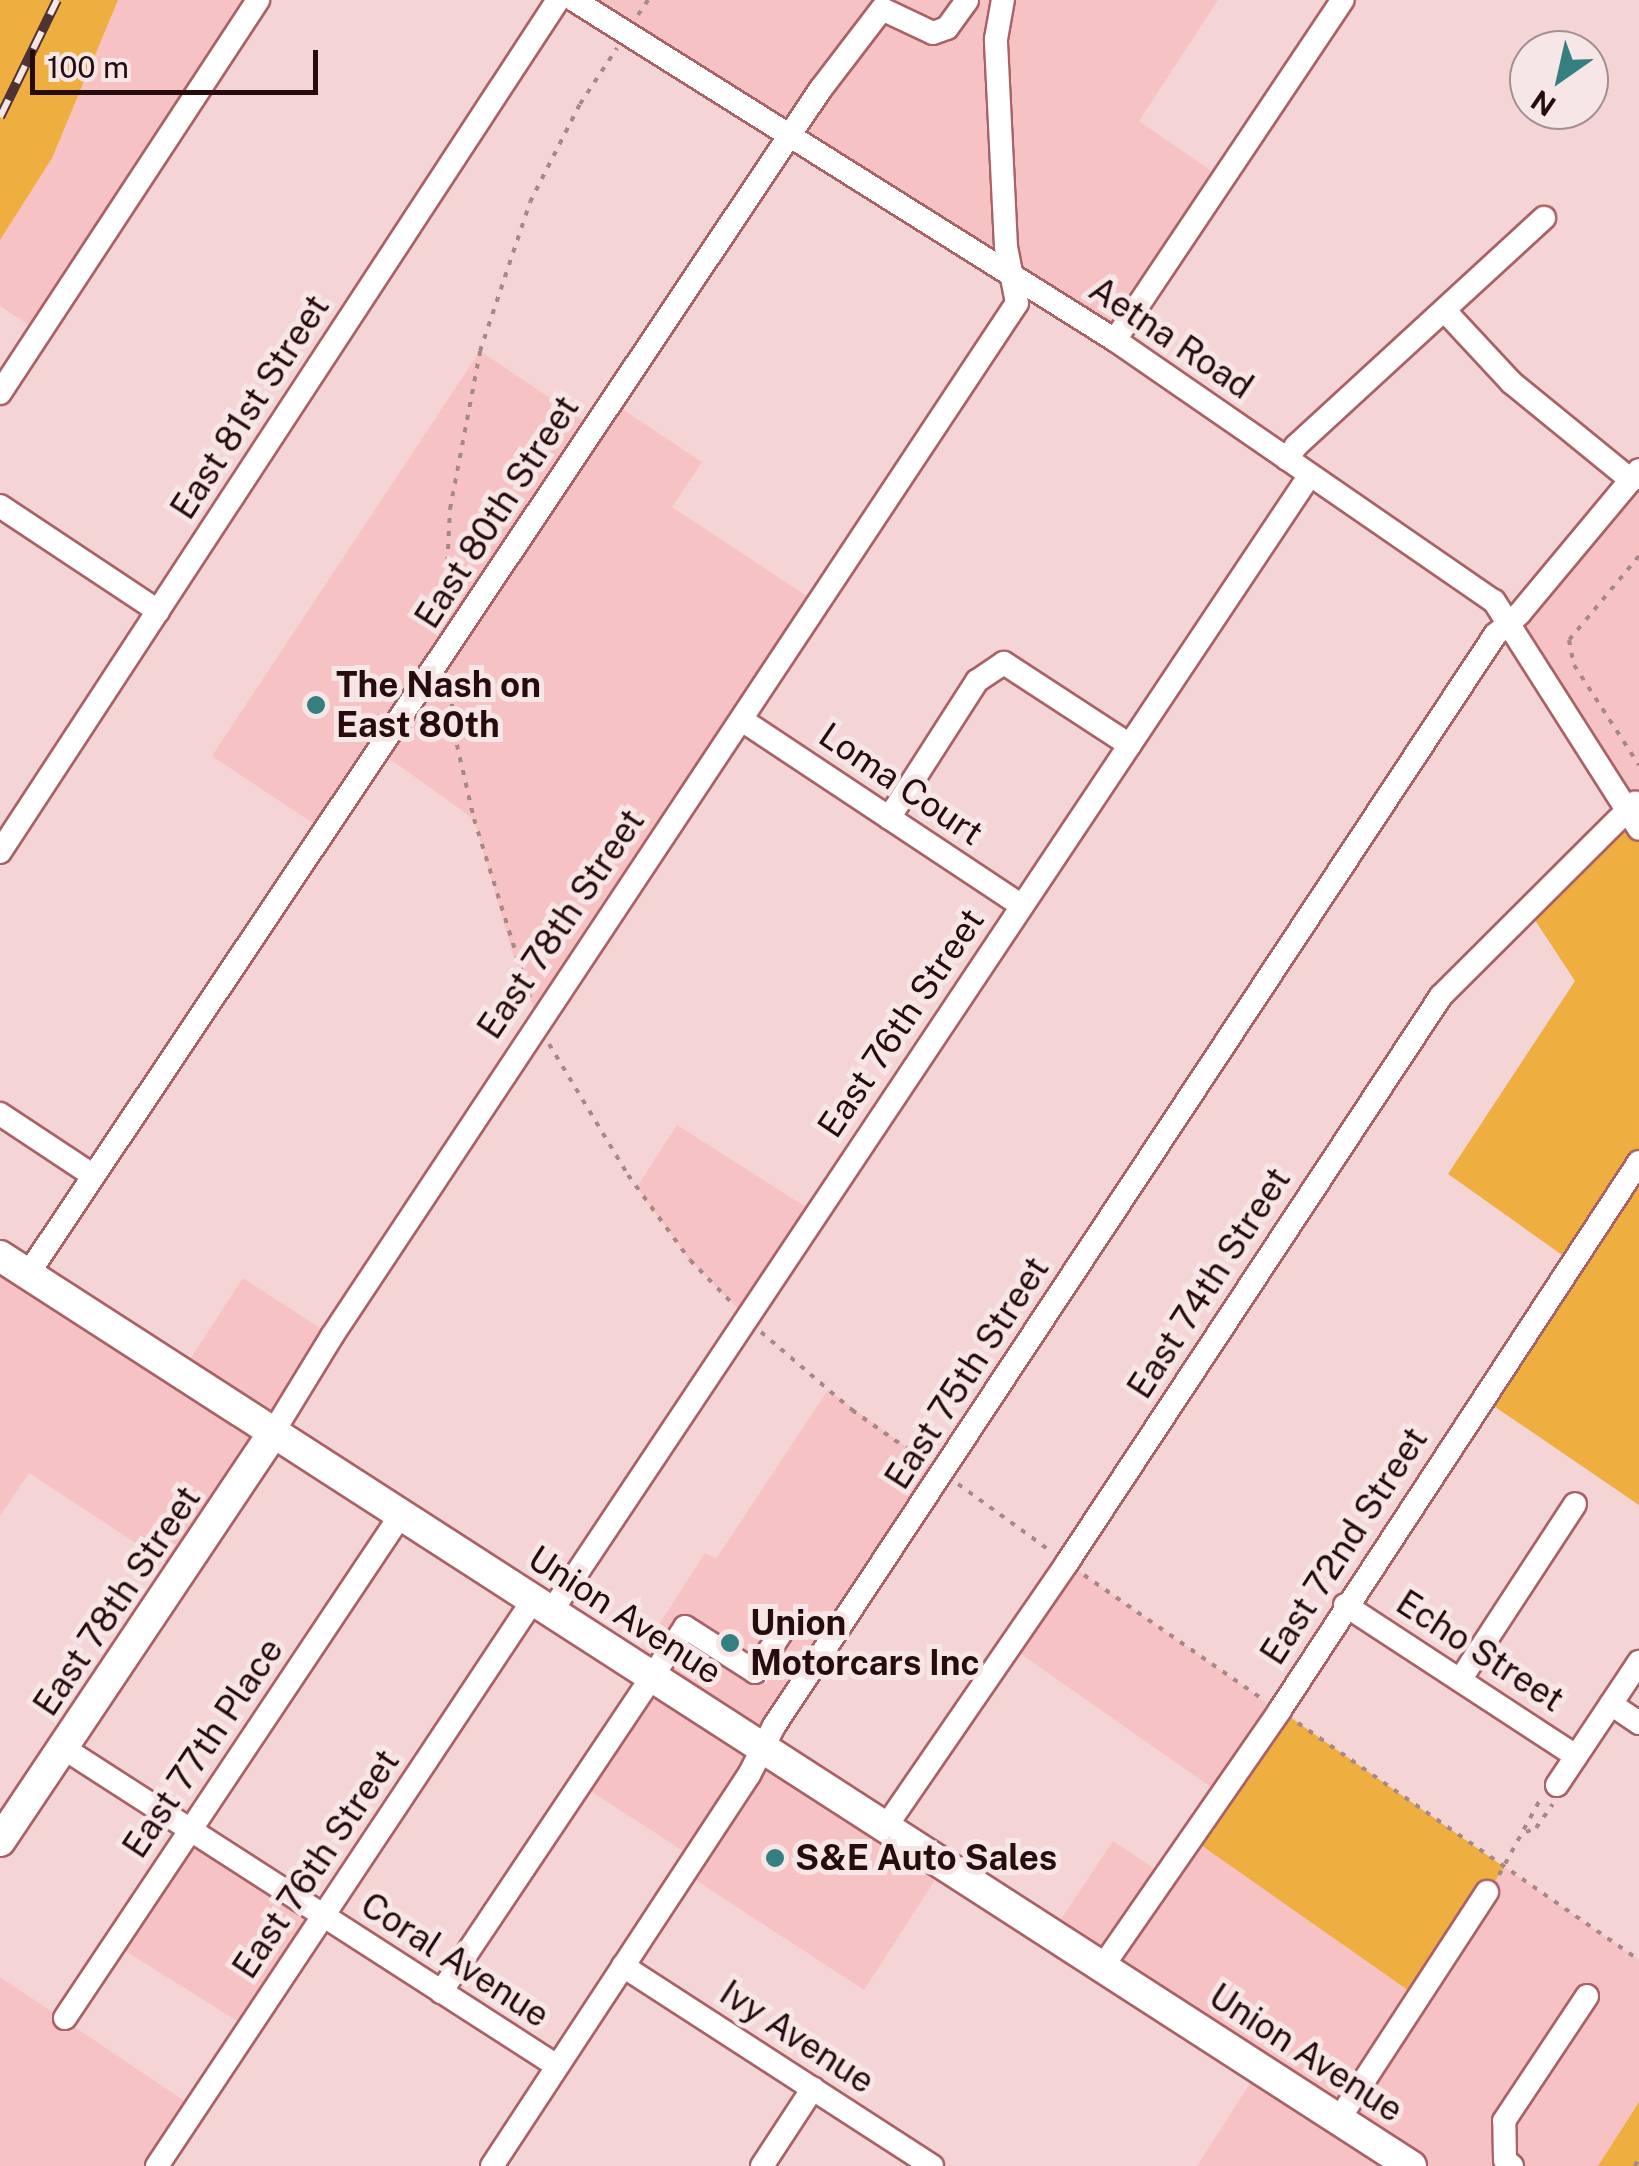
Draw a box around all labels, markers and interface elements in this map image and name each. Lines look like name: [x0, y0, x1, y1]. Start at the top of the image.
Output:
scale bar: [35, 30, 322, 92]
north arrow: [1509, 30, 1609, 130]
text: 100 m: [47, 49, 129, 85]
text: N: [1525, 84, 1561, 123]
street label: Aetna Road: [1081, 268, 1261, 408]
street label: East 81st Street: [162, 287, 338, 527]
street label: East 80th Street: [406, 388, 588, 636]
place label: The Nash on East 80th: [336, 664, 541, 746]
marker: The Nash on East 80th: [305, 694, 327, 716]
street label: Loma Court: [811, 714, 991, 854]
street label: East 78th Street: [469, 801, 653, 1047]
street label: East 76th Street: [809, 901, 993, 1145]
street label: East 74th Street: [1119, 1160, 1299, 1406]
street label: East 75th Street: [876, 1249, 1058, 1497]
street label: East 72nd Street: [1252, 1420, 1436, 1672]
street label: East 78th Street: [25, 1478, 209, 1724]
street label: Union Avenue: [520, 1537, 730, 1693]
street label: Echo Street: [1388, 1581, 1572, 1721]
place label: Union Motorcars Inc: [750, 1602, 980, 1684]
street label: East 77th Place: [114, 1630, 292, 1866]
marker: Union Motorcars Inc: [719, 1632, 741, 1654]
street label: East 76th Street: [224, 1742, 408, 1986]
place label: S&E Auto Sales: [795, 1837, 1057, 1879]
marker: S&E Auto Sales: [764, 1847, 786, 1869]
street label: Coral Avenue: [353, 1884, 557, 2036]
street label: Ivy Avenue: [712, 1972, 882, 2102]
street label: Union Avenue: [1201, 1975, 1411, 2131]

